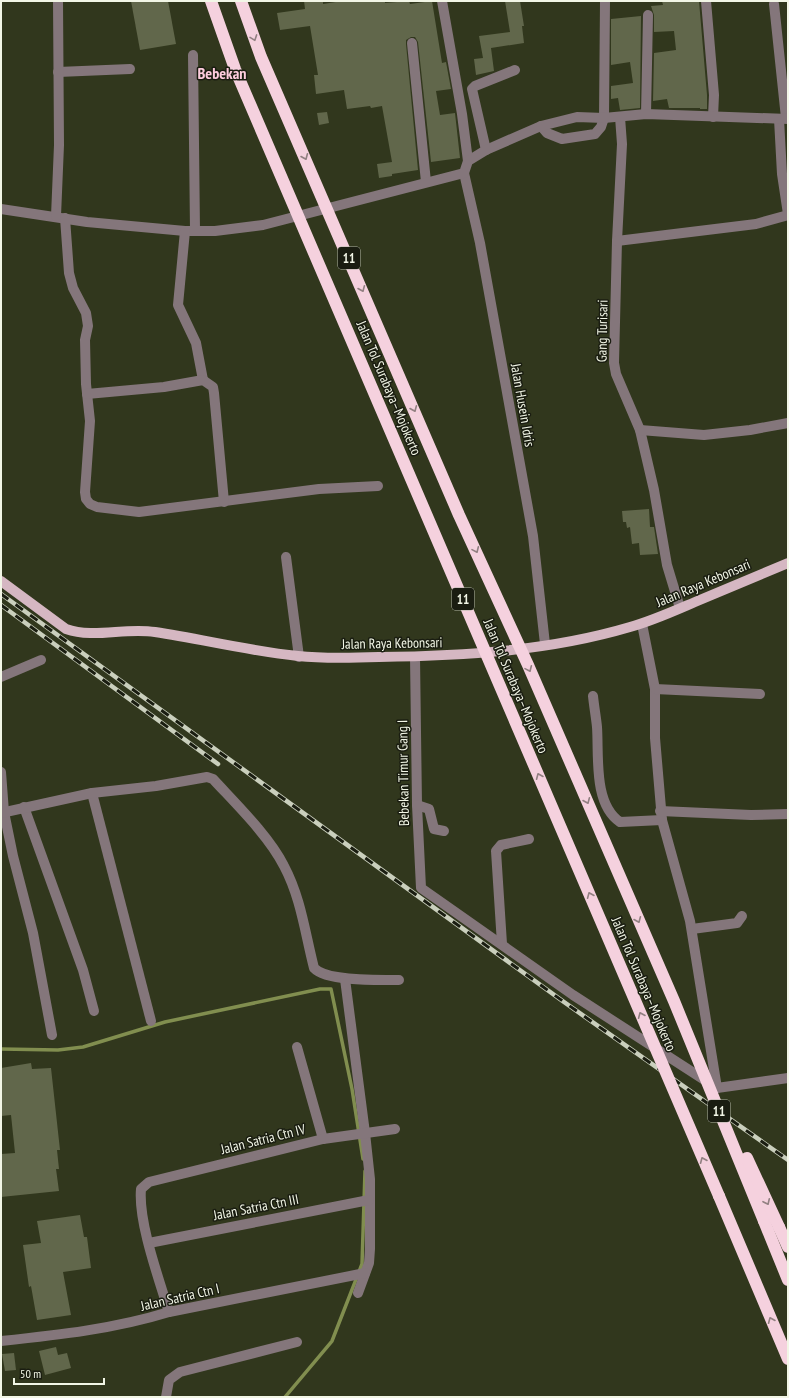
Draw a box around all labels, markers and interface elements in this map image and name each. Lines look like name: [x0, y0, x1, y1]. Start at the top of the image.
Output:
one-way arrow: [250, 34, 258, 41]
district label: Bebekan: [197, 63, 247, 83]
one-way arrow: [300, 153, 308, 161]
road number: 11: [338, 247, 360, 269]
one-way arrow: [357, 285, 365, 293]
street label: Gang Turisari: [592, 300, 612, 362]
street label: Jalan Tol Surabaya–Mojokerto: [352, 317, 425, 458]
street label: Jalan Husein Idris: [507, 361, 539, 448]
one-way arrow: [409, 405, 417, 412]
one-way arrow: [471, 546, 479, 554]
street label: Jalan Raya Kebonsari: [652, 555, 753, 611]
road number: 11: [452, 588, 474, 610]
street label: Jalan Tol Surabaya–Mojokerto: [479, 615, 552, 756]
street label: Jalan Raya Kebonsari: [340, 633, 443, 653]
one-way arrow: [525, 665, 533, 672]
street label: Bebekan Timur Gang I: [393, 720, 413, 826]
one-way arrow: [535, 772, 543, 779]
one-way arrow: [582, 796, 590, 804]
one-way arrow: [587, 892, 595, 900]
street label: Jalan Tol Surabaya–Mojokerto: [607, 913, 680, 1054]
one-way arrow: [634, 916, 642, 923]
one-way arrow: [638, 1011, 646, 1019]
road number: 11: [708, 1100, 730, 1122]
street label: Jalan Satria Ctn IV: [218, 1120, 308, 1158]
one-way arrow: [700, 1156, 708, 1163]
street label: Jalan Satria Ctn III: [211, 1190, 300, 1224]
one-way arrow: [762, 1197, 770, 1205]
street label: Jalan Satria Ctn I: [138, 1279, 221, 1315]
one-way arrow: [768, 1316, 776, 1323]
scale bar: [14, 1360, 104, 1386]
text: 50 m: [20, 1366, 41, 1381]

